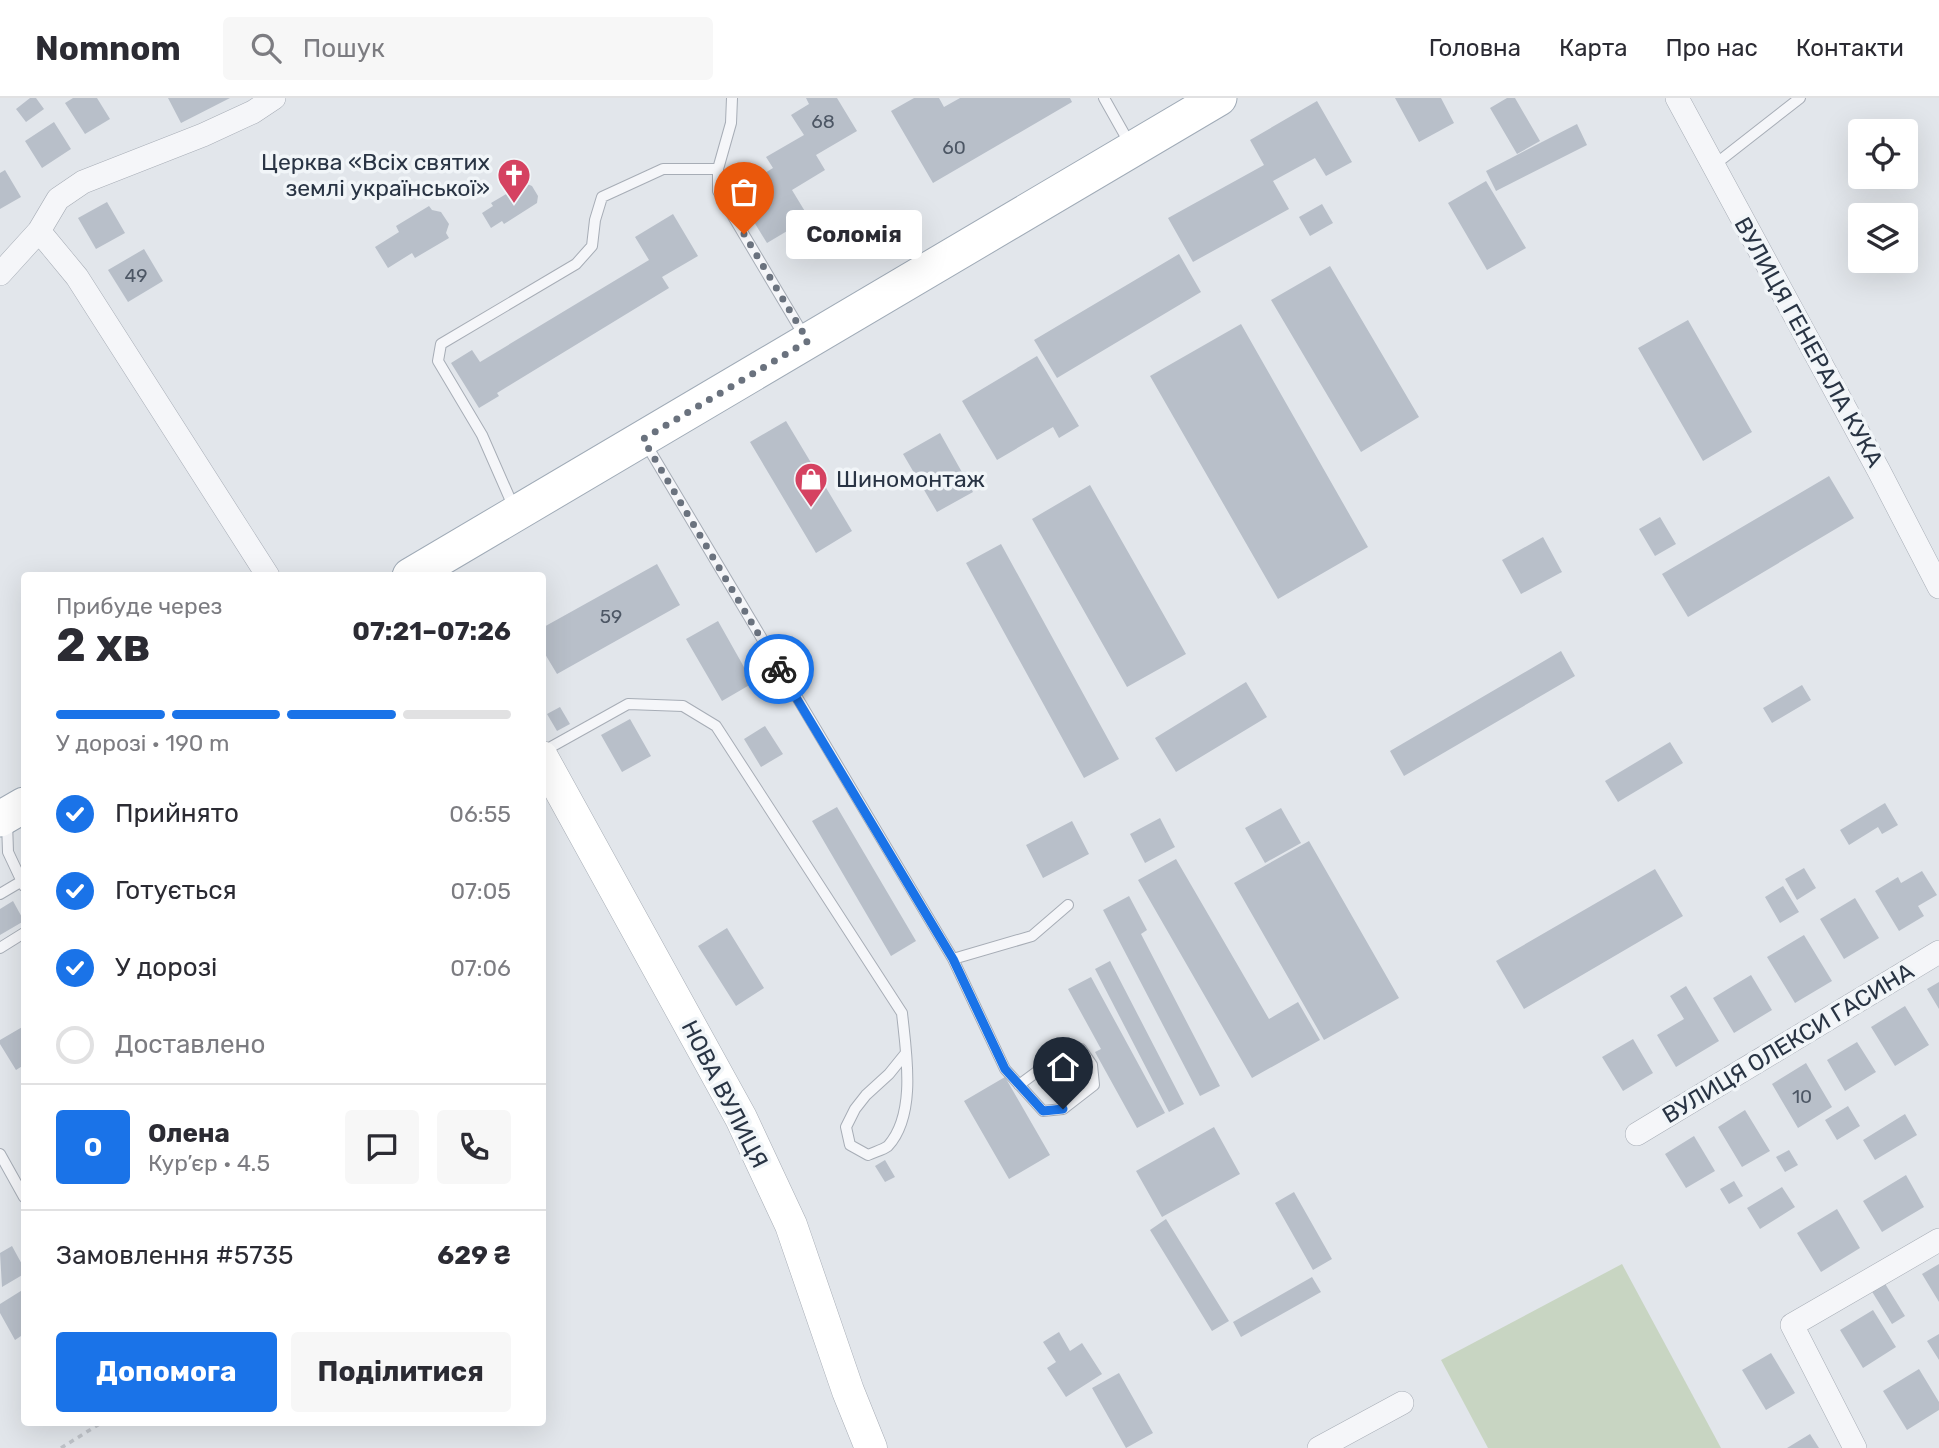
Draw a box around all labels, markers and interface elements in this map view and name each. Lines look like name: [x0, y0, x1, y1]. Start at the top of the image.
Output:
search box: [223, 17, 713, 80]
text: Nomnom: [35, 29, 181, 68]
icon: search: [247, 29, 285, 67]
text: Пошук: [303, 33, 385, 64]
text: Головна: [1429, 34, 1521, 62]
text: Карта: [1559, 34, 1627, 62]
text: Про нас: [1665, 34, 1758, 62]
text: Контакти: [1796, 34, 1904, 62]
house number: 68: [811, 110, 835, 133]
map controls: [1848, 119, 1918, 273]
button: locate: [1848, 119, 1918, 189]
house number: 60: [942, 136, 966, 159]
place label: Церква «Всіх святих землі української»: [261, 148, 490, 202]
church icon: Церква «Всіх святих землі української»: [495, 156, 533, 205]
pin: [714, 162, 774, 234]
icon: bag: [725, 173, 763, 211]
button: layers: [1848, 203, 1918, 273]
callout: Соломiя: [786, 209, 922, 258]
street label: ВУЛИЦЯ ГЕНЕРАЛА КУКА: [1729, 212, 1889, 472]
text: Соломiя: [806, 220, 902, 248]
house number: 49: [125, 264, 147, 287]
shop icon: Шиномонтаж: [792, 460, 830, 509]
place label: Шиномонтаж: [836, 465, 985, 493]
text: Прибуде через: [56, 592, 222, 620]
house number: 59: [600, 605, 622, 628]
text: 07:21–07:26: [352, 616, 511, 647]
text: 2 хв: [56, 618, 151, 673]
courier: [744, 634, 814, 704]
icon: bike: [760, 650, 798, 688]
text: У дорозі · 190 m: [56, 729, 229, 757]
icon: check: [56, 795, 94, 833]
text: Прийнято: [115, 798, 239, 829]
text: 06:55: [449, 800, 511, 828]
icon: check: [56, 872, 94, 910]
text: Готується: [115, 875, 237, 906]
text: 07:05: [450, 877, 511, 905]
icon: check: [56, 949, 94, 987]
text: У дорозі: [115, 952, 217, 983]
text: 07:06: [450, 954, 511, 982]
street label: ВУЛИЦЯ ОЛЕКСИ ГАСИНА: [1657, 957, 1919, 1129]
street label: НОВА ВУЛИЦЯ: [676, 1015, 774, 1173]
text: Доставлено: [115, 1029, 265, 1060]
pin: [1033, 1037, 1093, 1109]
icon: home: [1044, 1048, 1082, 1086]
house number: 10: [1792, 1085, 1812, 1108]
button: chat: [345, 1110, 419, 1184]
button: phone: [437, 1110, 511, 1184]
text: Олена: [148, 1118, 230, 1149]
text: О: [84, 1132, 102, 1163]
text: Кур’єр · 4.5: [148, 1149, 270, 1177]
text: Замовлення #5735: [56, 1240, 294, 1271]
text: 629 ₴: [437, 1240, 511, 1271]
button: Допомога: [56, 1332, 277, 1412]
button: Поділитися: [291, 1332, 511, 1412]

